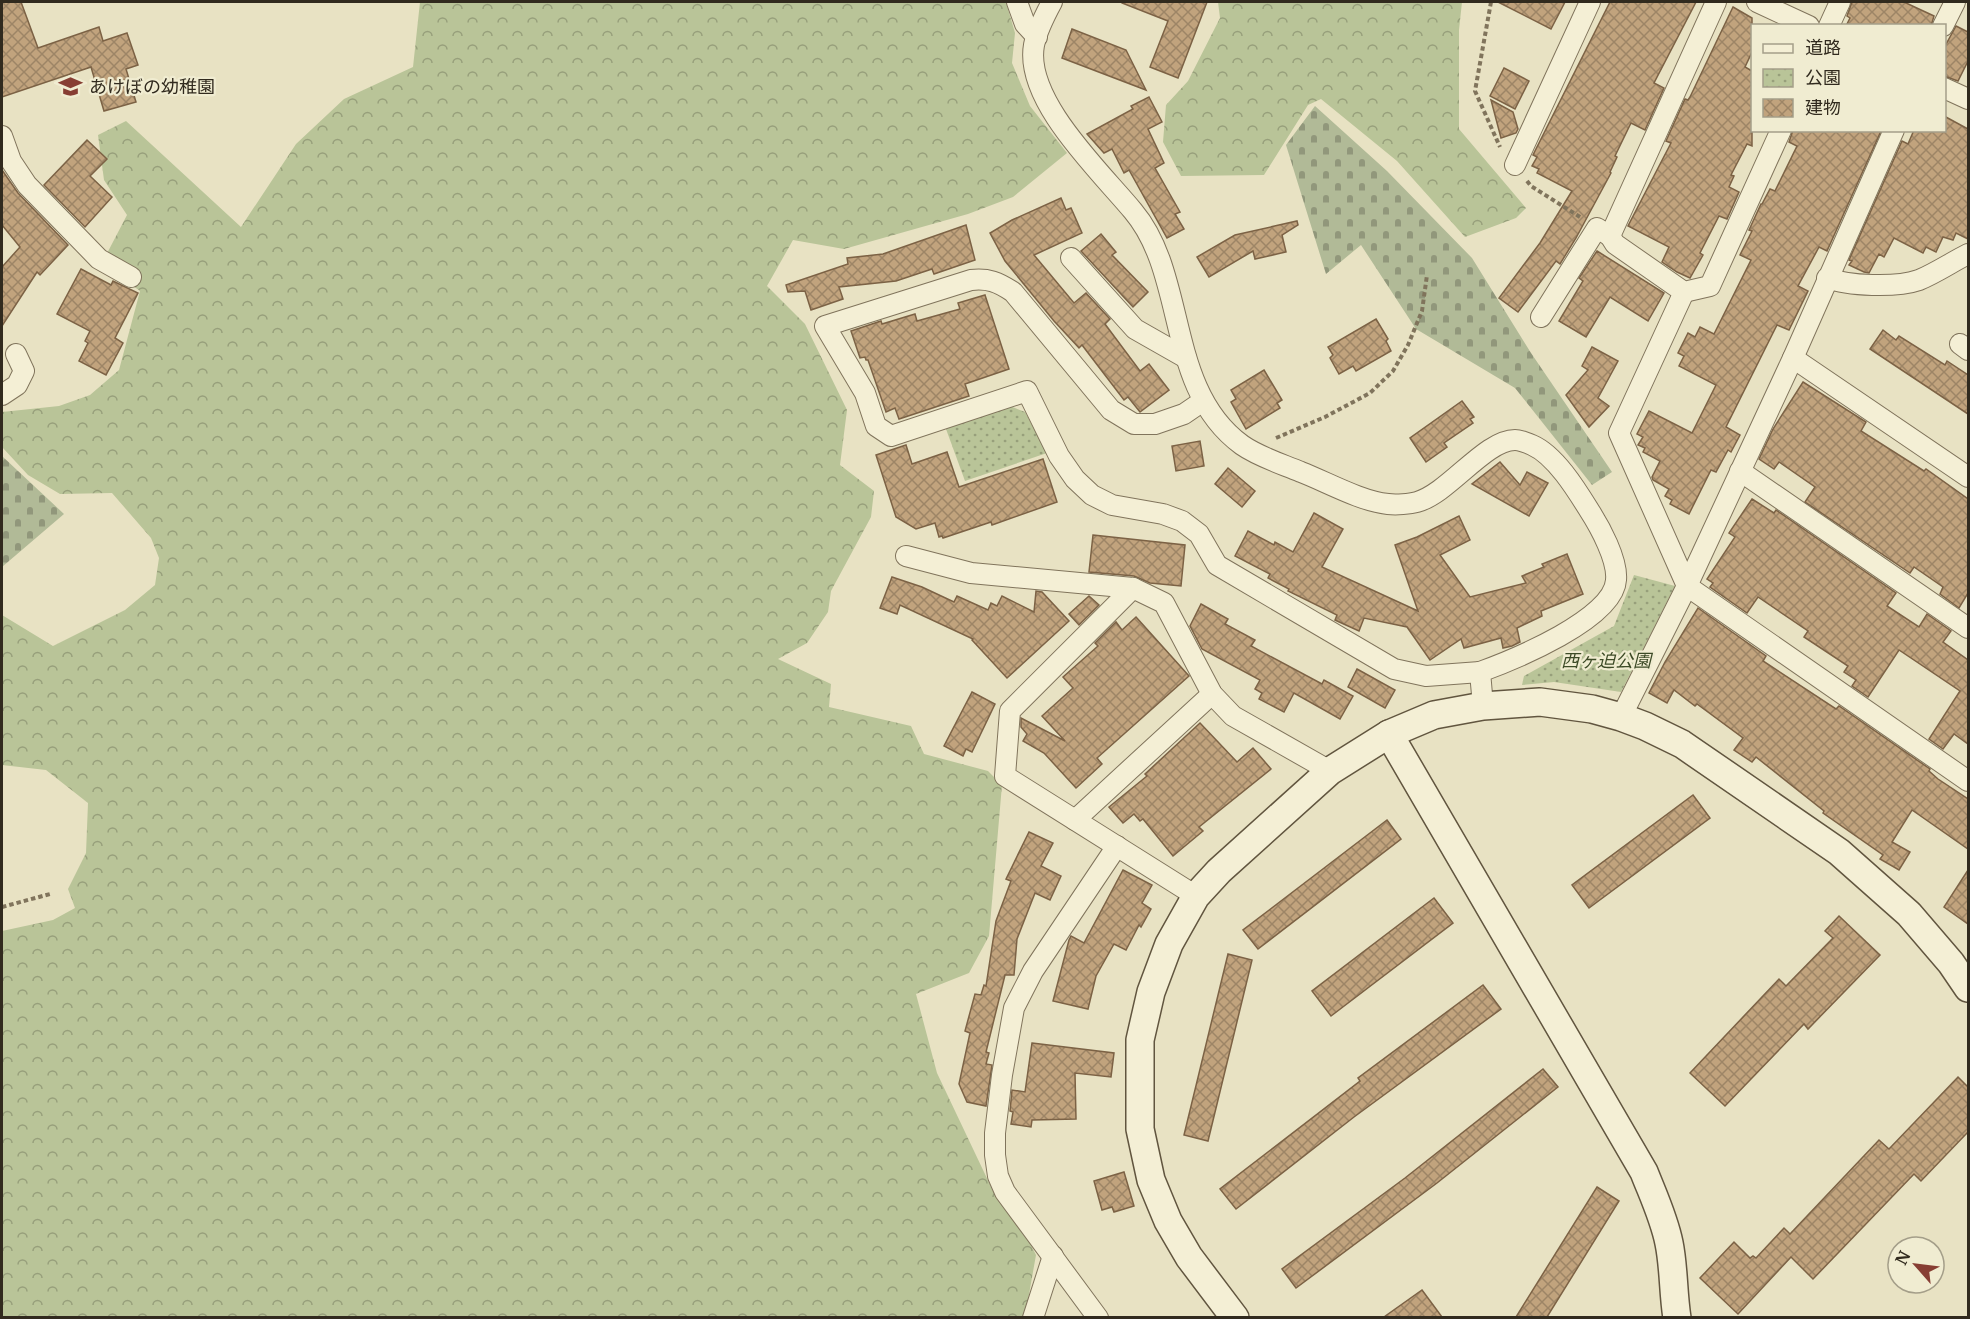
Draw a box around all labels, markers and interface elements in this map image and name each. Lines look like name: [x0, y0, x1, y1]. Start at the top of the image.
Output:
legend: [1751, 24, 1946, 132]
text: 道路: [1805, 36, 1841, 59]
text: 公園: [1805, 66, 1841, 89]
school or university icon: あけぼの幼稚園: [58, 74, 84, 100]
place label: あけぼの幼稚園: [89, 75, 215, 98]
text: 建物: [1805, 96, 1841, 119]
park label: 西ヶ迫公園: [1561, 649, 1654, 672]
north arrow: [1886, 1235, 1946, 1295]
text: N: [1891, 1247, 1915, 1268]

